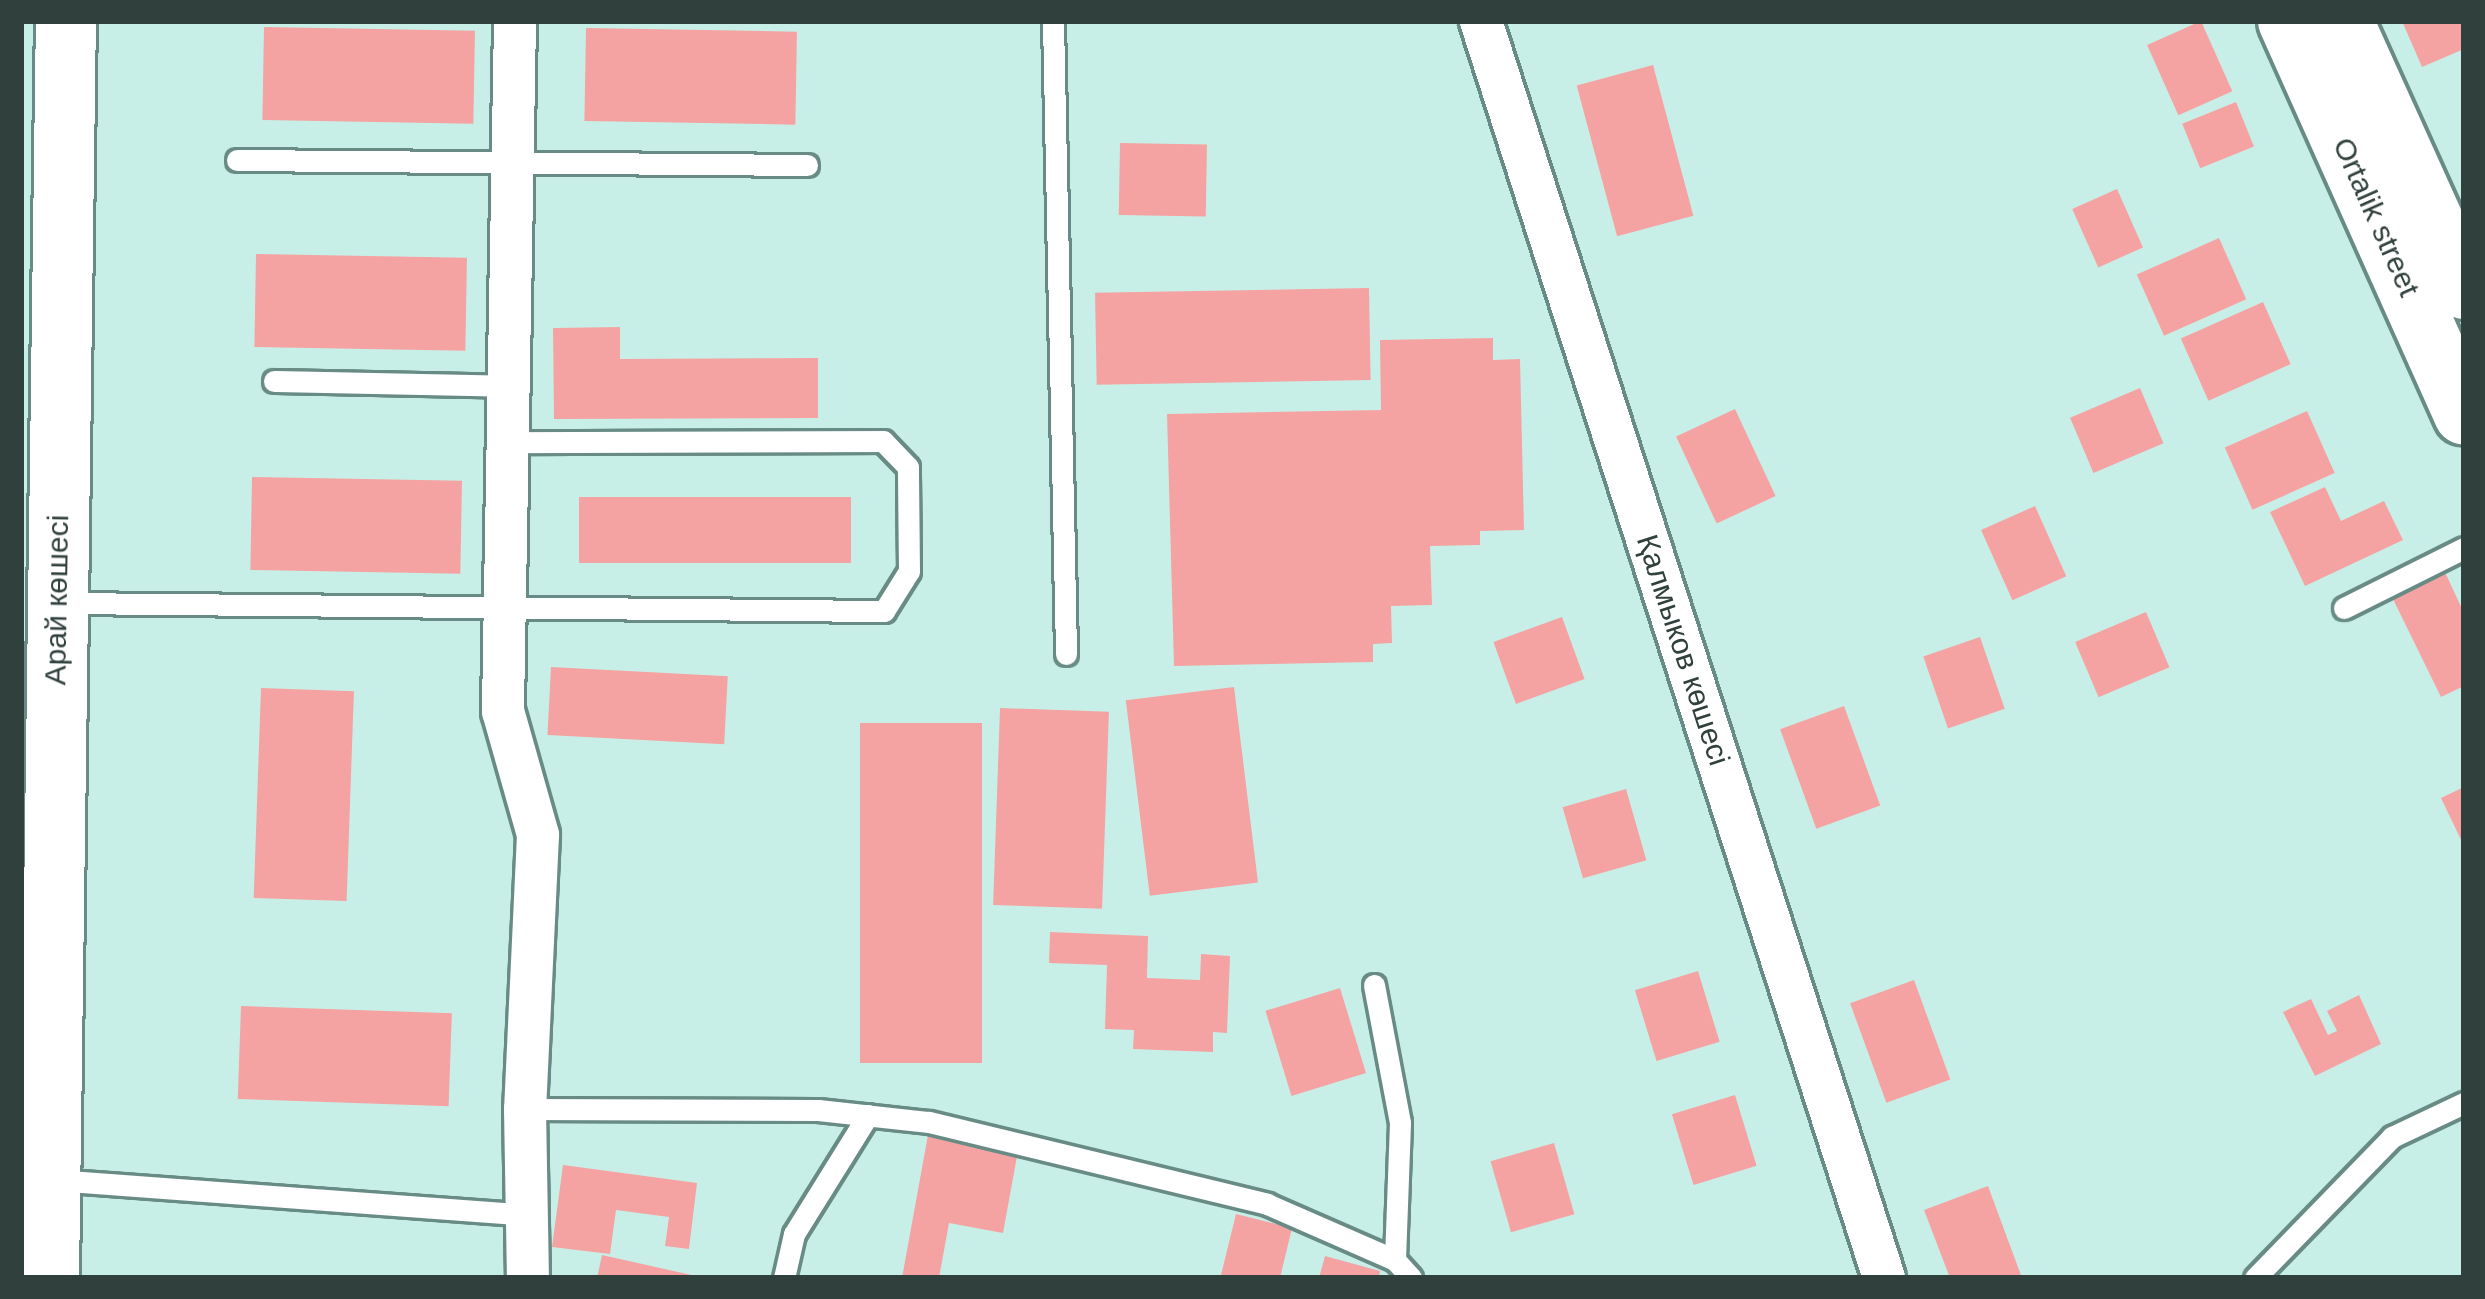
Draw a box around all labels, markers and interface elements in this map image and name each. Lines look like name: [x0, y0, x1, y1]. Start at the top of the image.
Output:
street label: Ortalik street: [2325, 132, 2427, 302]
street label: Арай көшесі: [38, 514, 76, 686]
street label: Қалмыков көшесі: [1629, 530, 1737, 770]

